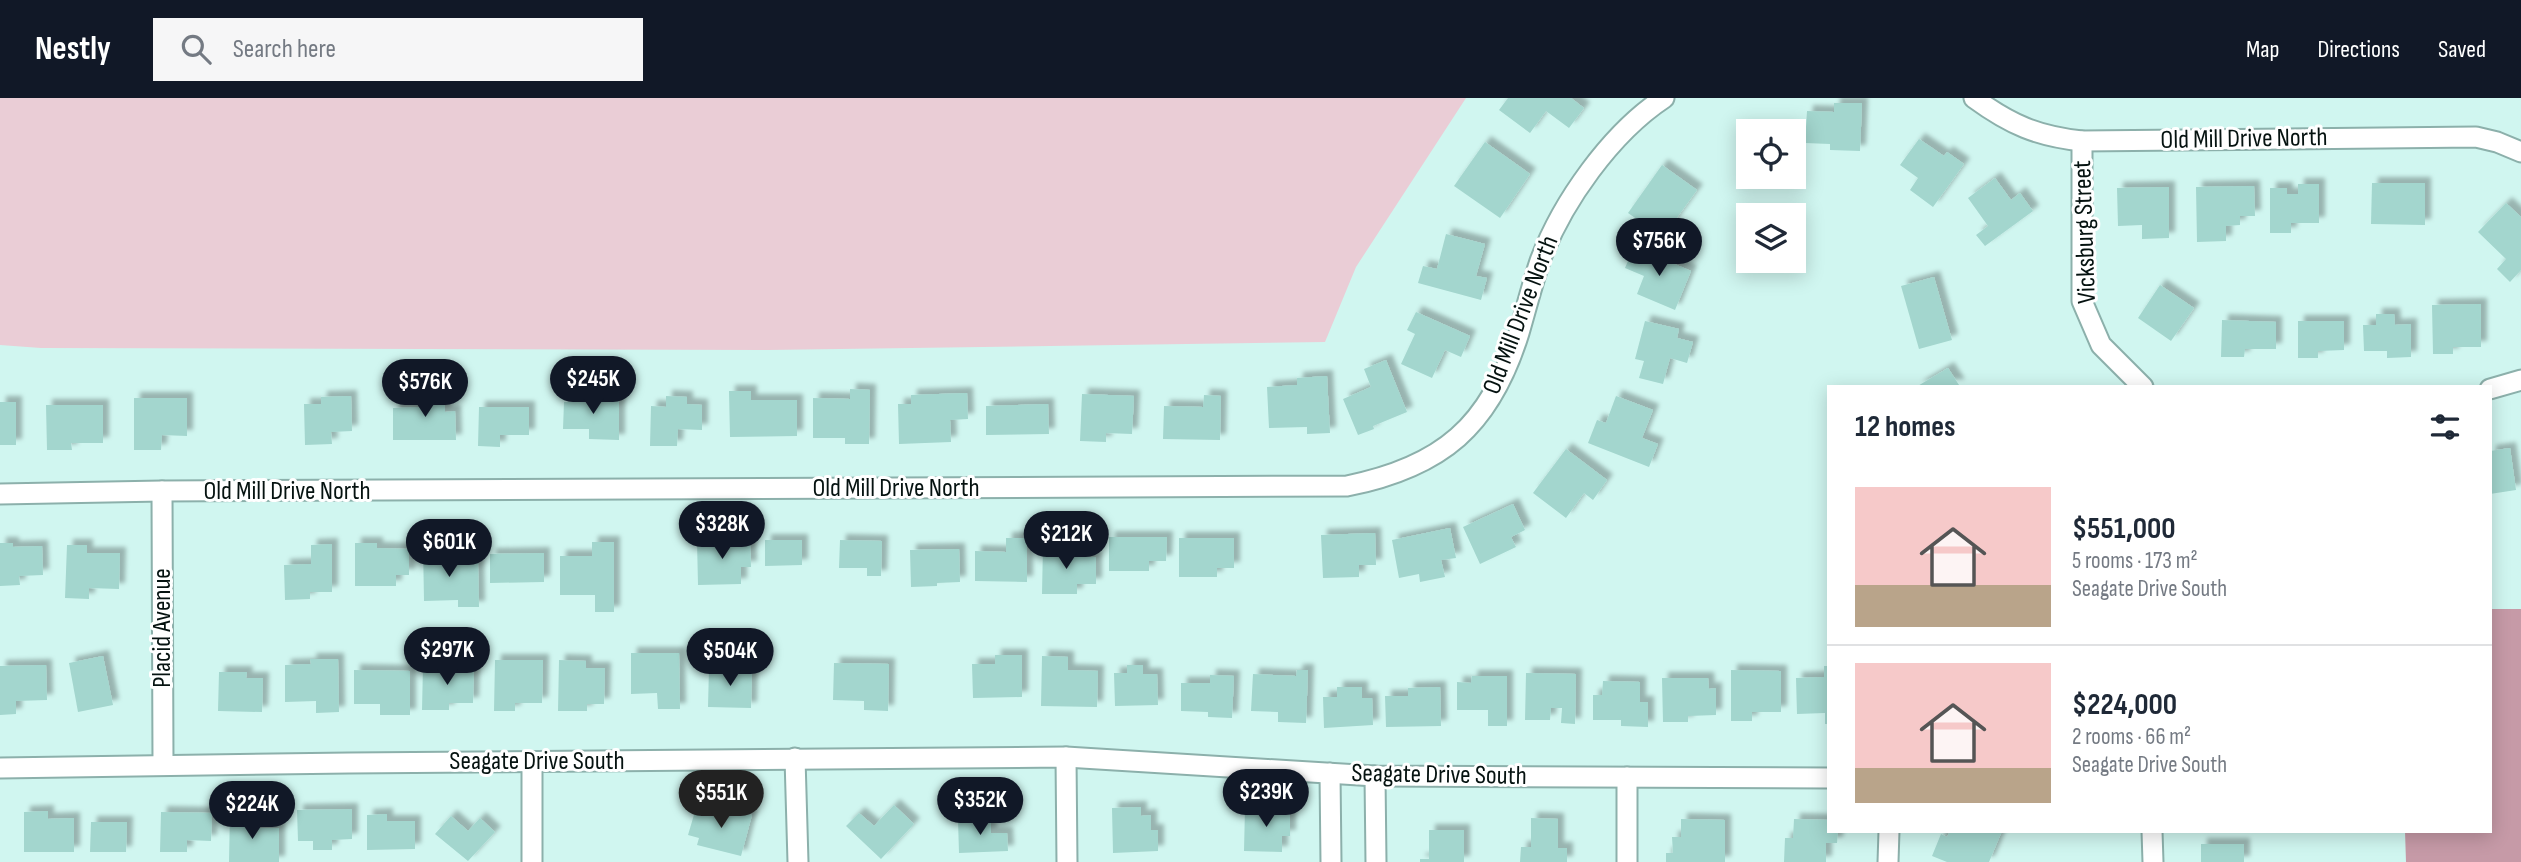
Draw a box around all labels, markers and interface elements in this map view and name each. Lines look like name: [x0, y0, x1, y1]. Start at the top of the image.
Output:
search box: [153, 18, 643, 81]
text: Nestly: [35, 29, 111, 69]
icon: search: [177, 30, 215, 68]
text: Search here: [233, 34, 336, 65]
text: Map: [2246, 35, 2279, 64]
text: Directions: [2317, 35, 2400, 64]
text: Saved: [2438, 35, 2486, 64]
map controls: [1736, 119, 1806, 273]
button: locate: [1736, 119, 1806, 189]
street label: Old Mill Drive North: [2160, 122, 2328, 156]
street label: Vicksburg Street: [2067, 160, 2103, 304]
button: layers: [1736, 203, 1806, 273]
pin: $756K: [1610, 218, 1708, 278]
text: $756K: [1632, 227, 1686, 255]
street label: Old Mill Drive North: [1477, 231, 1565, 399]
pin: $245K: [544, 356, 642, 416]
pin: $576K: [376, 360, 474, 419]
text: $245K: [566, 365, 620, 393]
text: $576K: [398, 368, 452, 396]
icon: filters: [2426, 408, 2464, 446]
text: 12 homes: [1855, 409, 1956, 445]
street label: Old Mill Drive North: [812, 473, 980, 504]
street label: Old Mill Drive North: [203, 476, 371, 507]
pin: $328K: [673, 502, 771, 561]
text: $328K: [695, 510, 749, 538]
text: $551,000: [2072, 511, 2176, 547]
pin: $212K: [1017, 512, 1115, 571]
icon: home: [1911, 515, 1995, 599]
pin: $601K: [400, 519, 498, 579]
text: $212K: [1040, 520, 1092, 548]
text: $601K: [422, 528, 476, 556]
text: 5 rooms · 173 m²: [2072, 547, 2198, 575]
street label: Placid Avenue: [147, 568, 178, 688]
text: Seagate Drive South: [2072, 575, 2227, 603]
pin: $297K: [398, 628, 496, 687]
pin: $504K: [681, 628, 779, 688]
text: $297K: [420, 636, 474, 664]
text: $504K: [703, 637, 757, 665]
text: $224,000: [2072, 687, 2177, 723]
icon: home: [1911, 691, 1995, 775]
text: 2 rooms · 66 m²: [2072, 723, 2191, 751]
street label: Seagate Drive South: [449, 746, 625, 777]
text: Seagate Drive South: [2072, 751, 2227, 779]
street label: Seagate Drive South: [1351, 758, 1527, 792]
pin: $551K: [672, 770, 770, 830]
pin: $239K: [1217, 770, 1315, 829]
pin: $352K: [931, 778, 1029, 837]
text: $239K: [1239, 778, 1293, 806]
text: $551K: [695, 779, 747, 807]
pin: $224K: [203, 782, 301, 841]
text: $352K: [953, 786, 1007, 814]
text: $224K: [225, 790, 279, 818]

